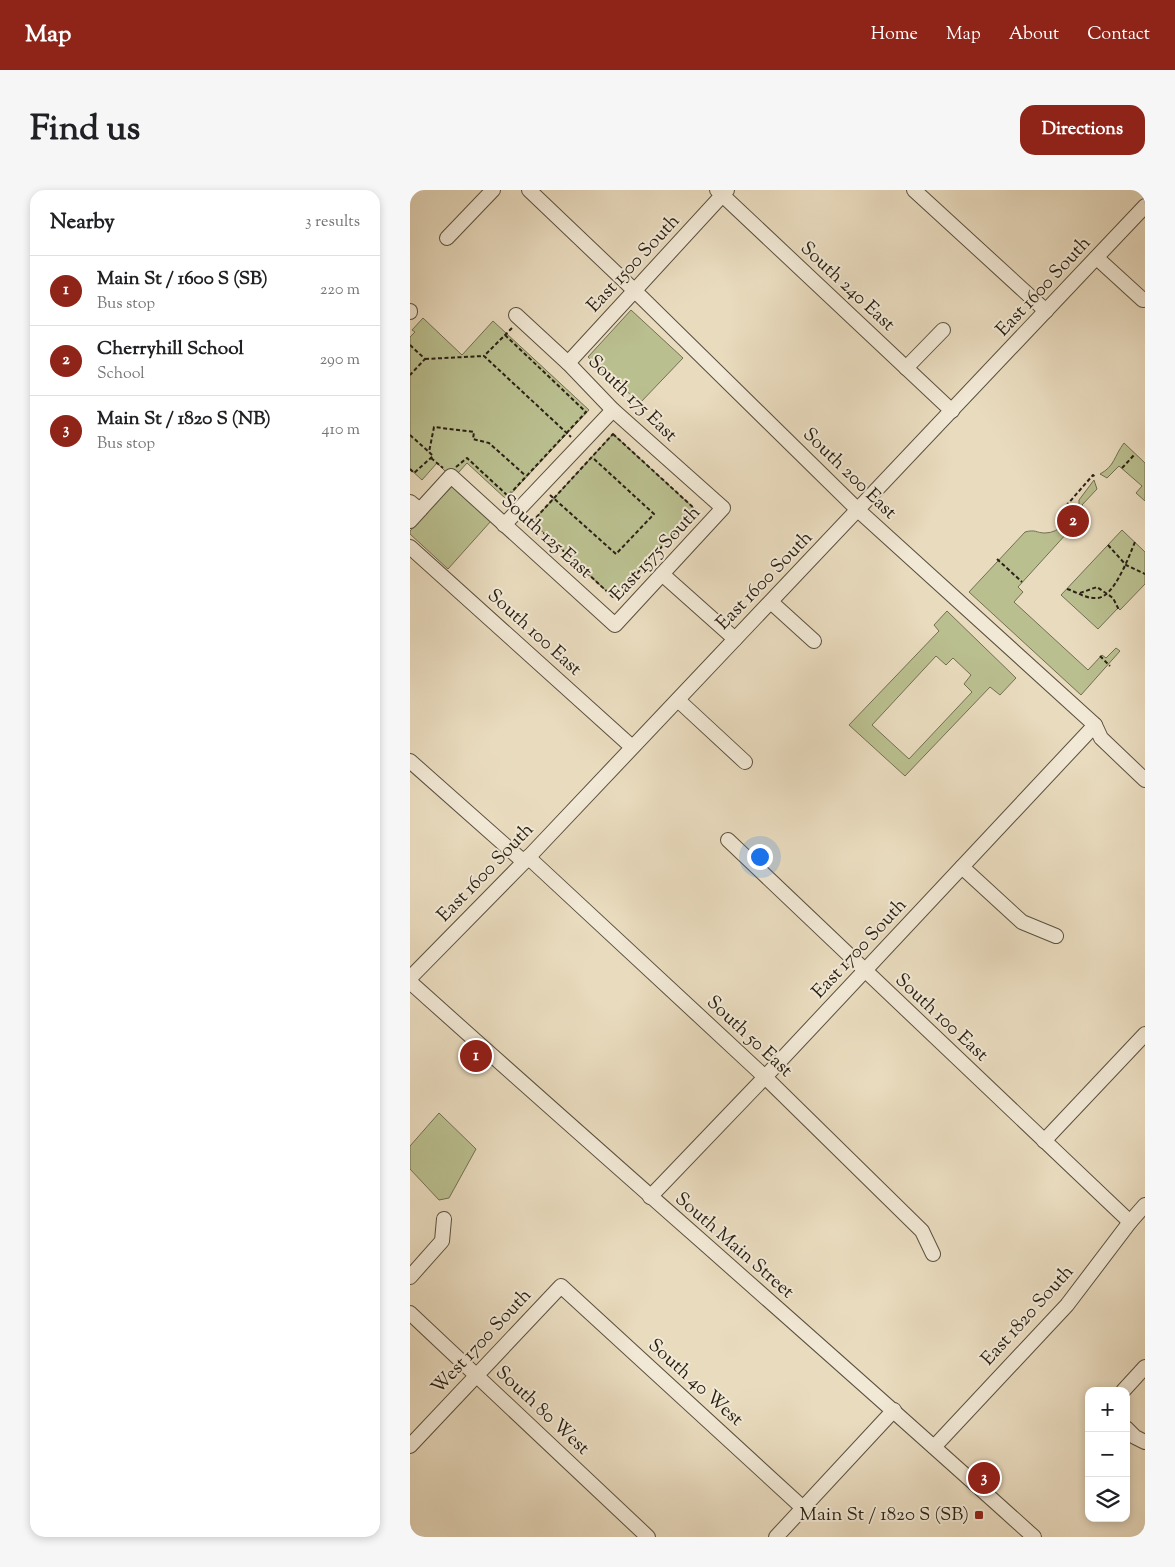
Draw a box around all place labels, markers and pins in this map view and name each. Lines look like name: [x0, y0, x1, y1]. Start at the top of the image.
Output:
pin: 2: [1057, 502, 1089, 540]
pin: 1: [460, 1037, 492, 1075]
pin: 3: [968, 1459, 1000, 1497]
place label: Main St / 1820 S (SB): [800, 1502, 969, 1529]
marker: Main St / 1820 S (SB): [973, 1509, 985, 1521]

